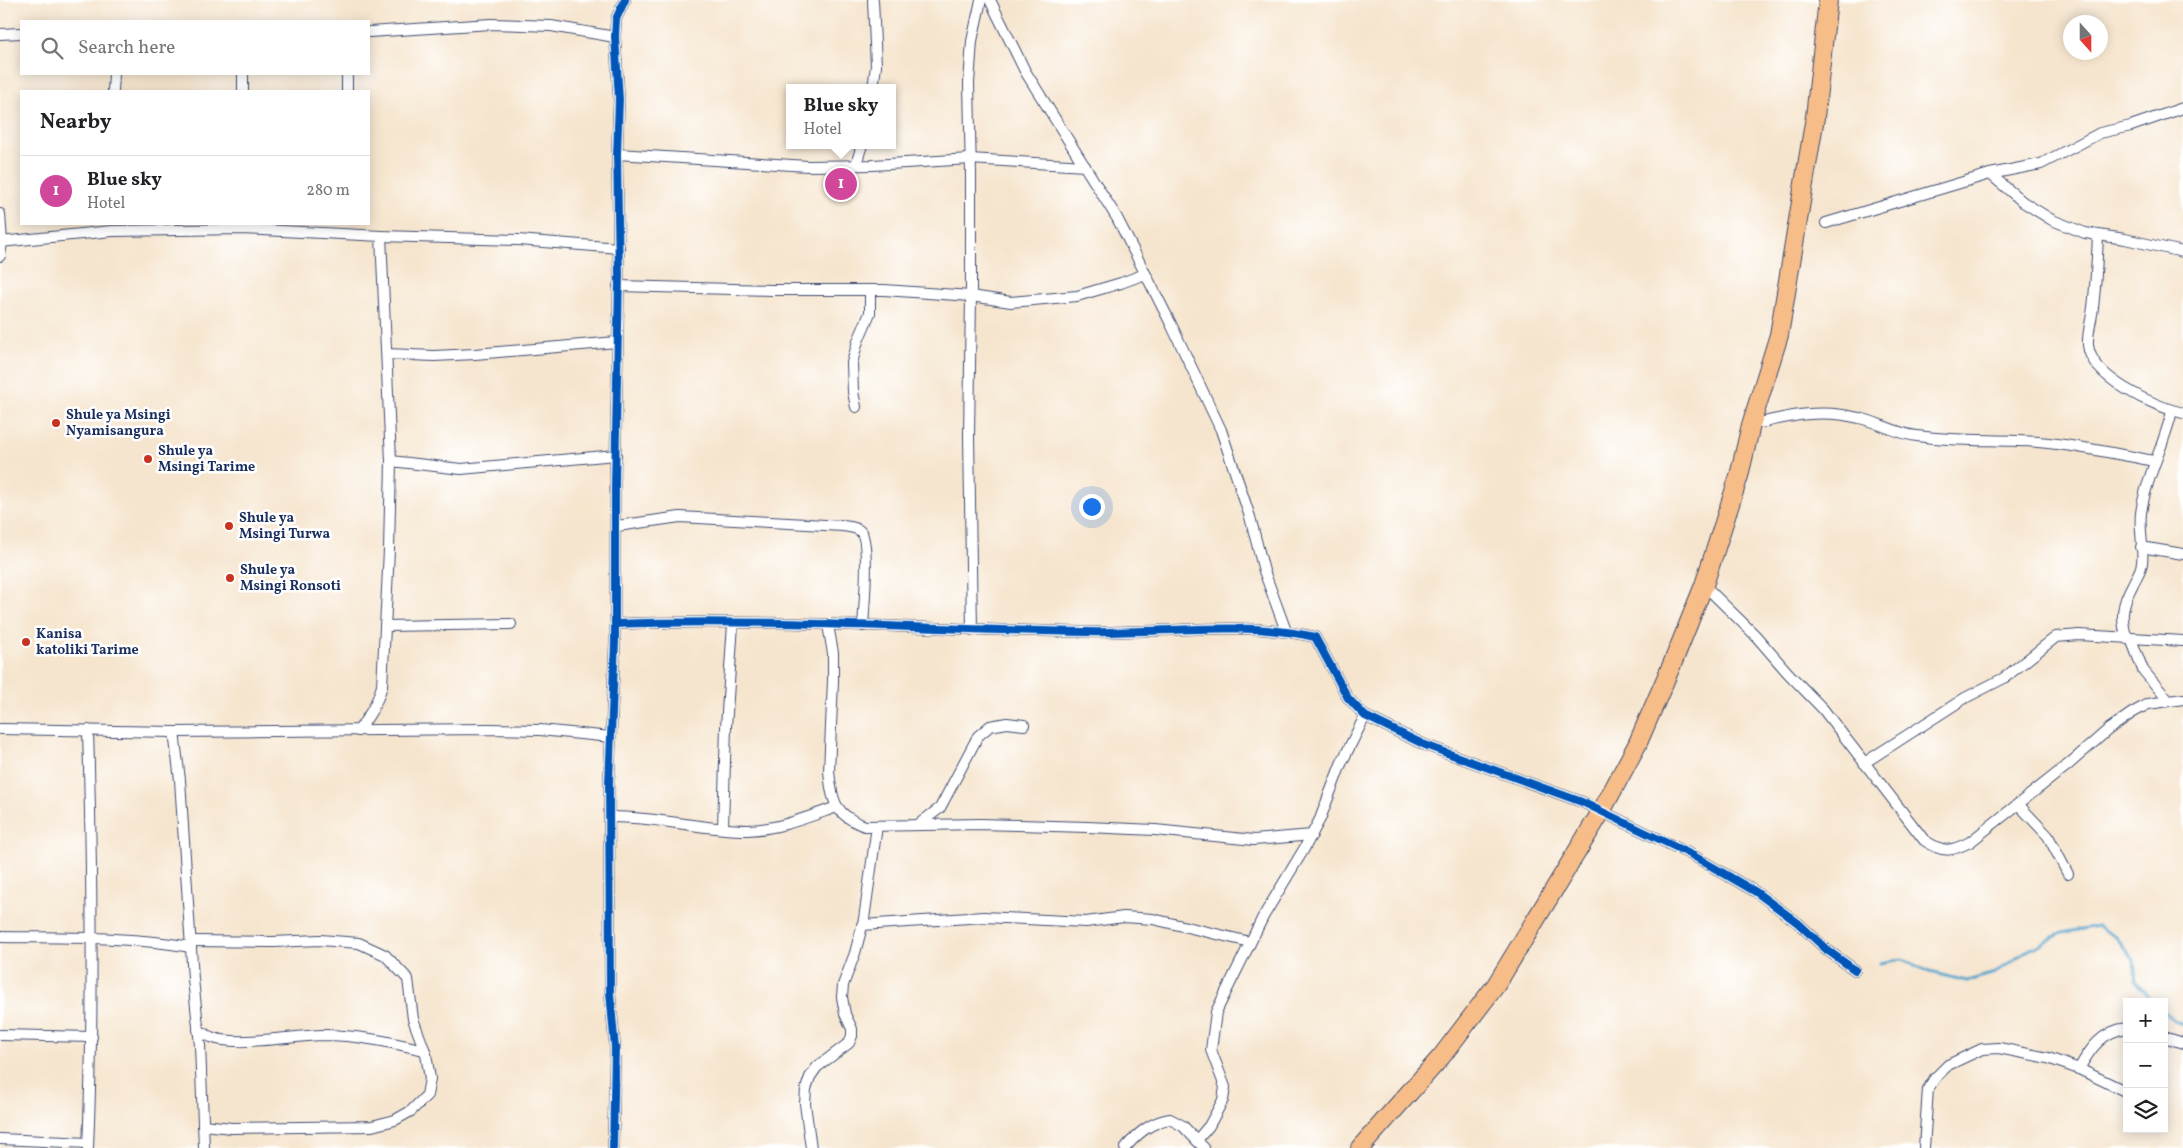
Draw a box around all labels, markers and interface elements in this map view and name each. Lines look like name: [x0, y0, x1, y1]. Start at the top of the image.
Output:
north arrow: [2063, 15, 2108, 60]
search box: [20, 20, 370, 75]
icon: search: [38, 34, 66, 62]
text: Search here: [78, 35, 175, 61]
popup: [786, 84, 896, 149]
text: Blue sky: [804, 93, 878, 119]
text: Nearby: [40, 108, 111, 137]
text: Hotel: [804, 119, 842, 141]
pin: 1: [825, 165, 857, 203]
text: Blue sky: [87, 167, 162, 193]
text: 1: [53, 180, 59, 202]
text: 280 m: [306, 180, 350, 202]
text: Hotel: [87, 193, 125, 215]
place label: Shule ya Msingi Nyamisangura: [66, 406, 171, 441]
marker: Shule ya Msingi Nyamisangura: [50, 417, 62, 429]
place label: Shule ya Msingi Tarime: [158, 442, 255, 477]
marker: Shule ya Msingi Tarime: [142, 453, 154, 465]
your location: [1079, 494, 1105, 520]
place label: Shule ya Msingi Turwa: [239, 509, 330, 544]
marker: Shule ya Msingi Turwa: [223, 520, 235, 532]
place label: Shule ya Msingi Ronsoti: [240, 561, 341, 596]
marker: Shule ya Msingi Ronsoti: [224, 572, 236, 584]
place label: Kanisa katoliki Tarime: [36, 625, 139, 660]
marker: Kanisa katoliki Tarime: [20, 636, 32, 648]
map controls: [2123, 998, 2168, 1133]
button: +: [2123, 998, 2168, 1043]
button: −: [2123, 1043, 2168, 1088]
button: layers: [2123, 1088, 2168, 1133]

